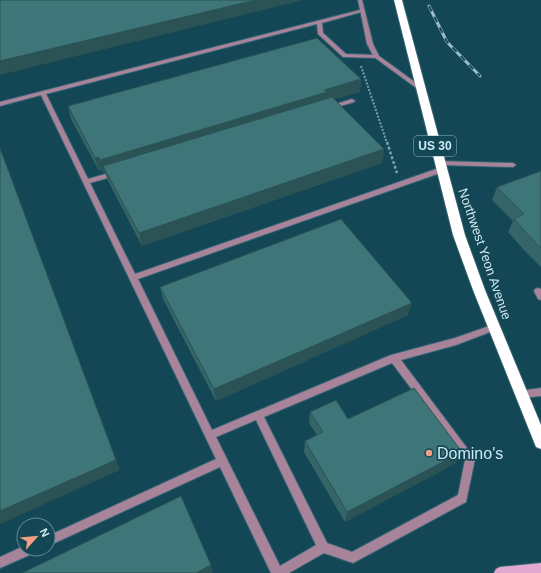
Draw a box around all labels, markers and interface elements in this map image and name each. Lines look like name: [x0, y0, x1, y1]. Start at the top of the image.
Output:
road number: US 30: [414, 136, 456, 156]
street label: Northwest Yeon Avenue: [455, 186, 515, 322]
place label: Domino's: [437, 445, 503, 462]
marker: Domino's: [424, 448, 434, 458]
north arrow: [16, 517, 56, 557]
text: N: [38, 526, 52, 539]

